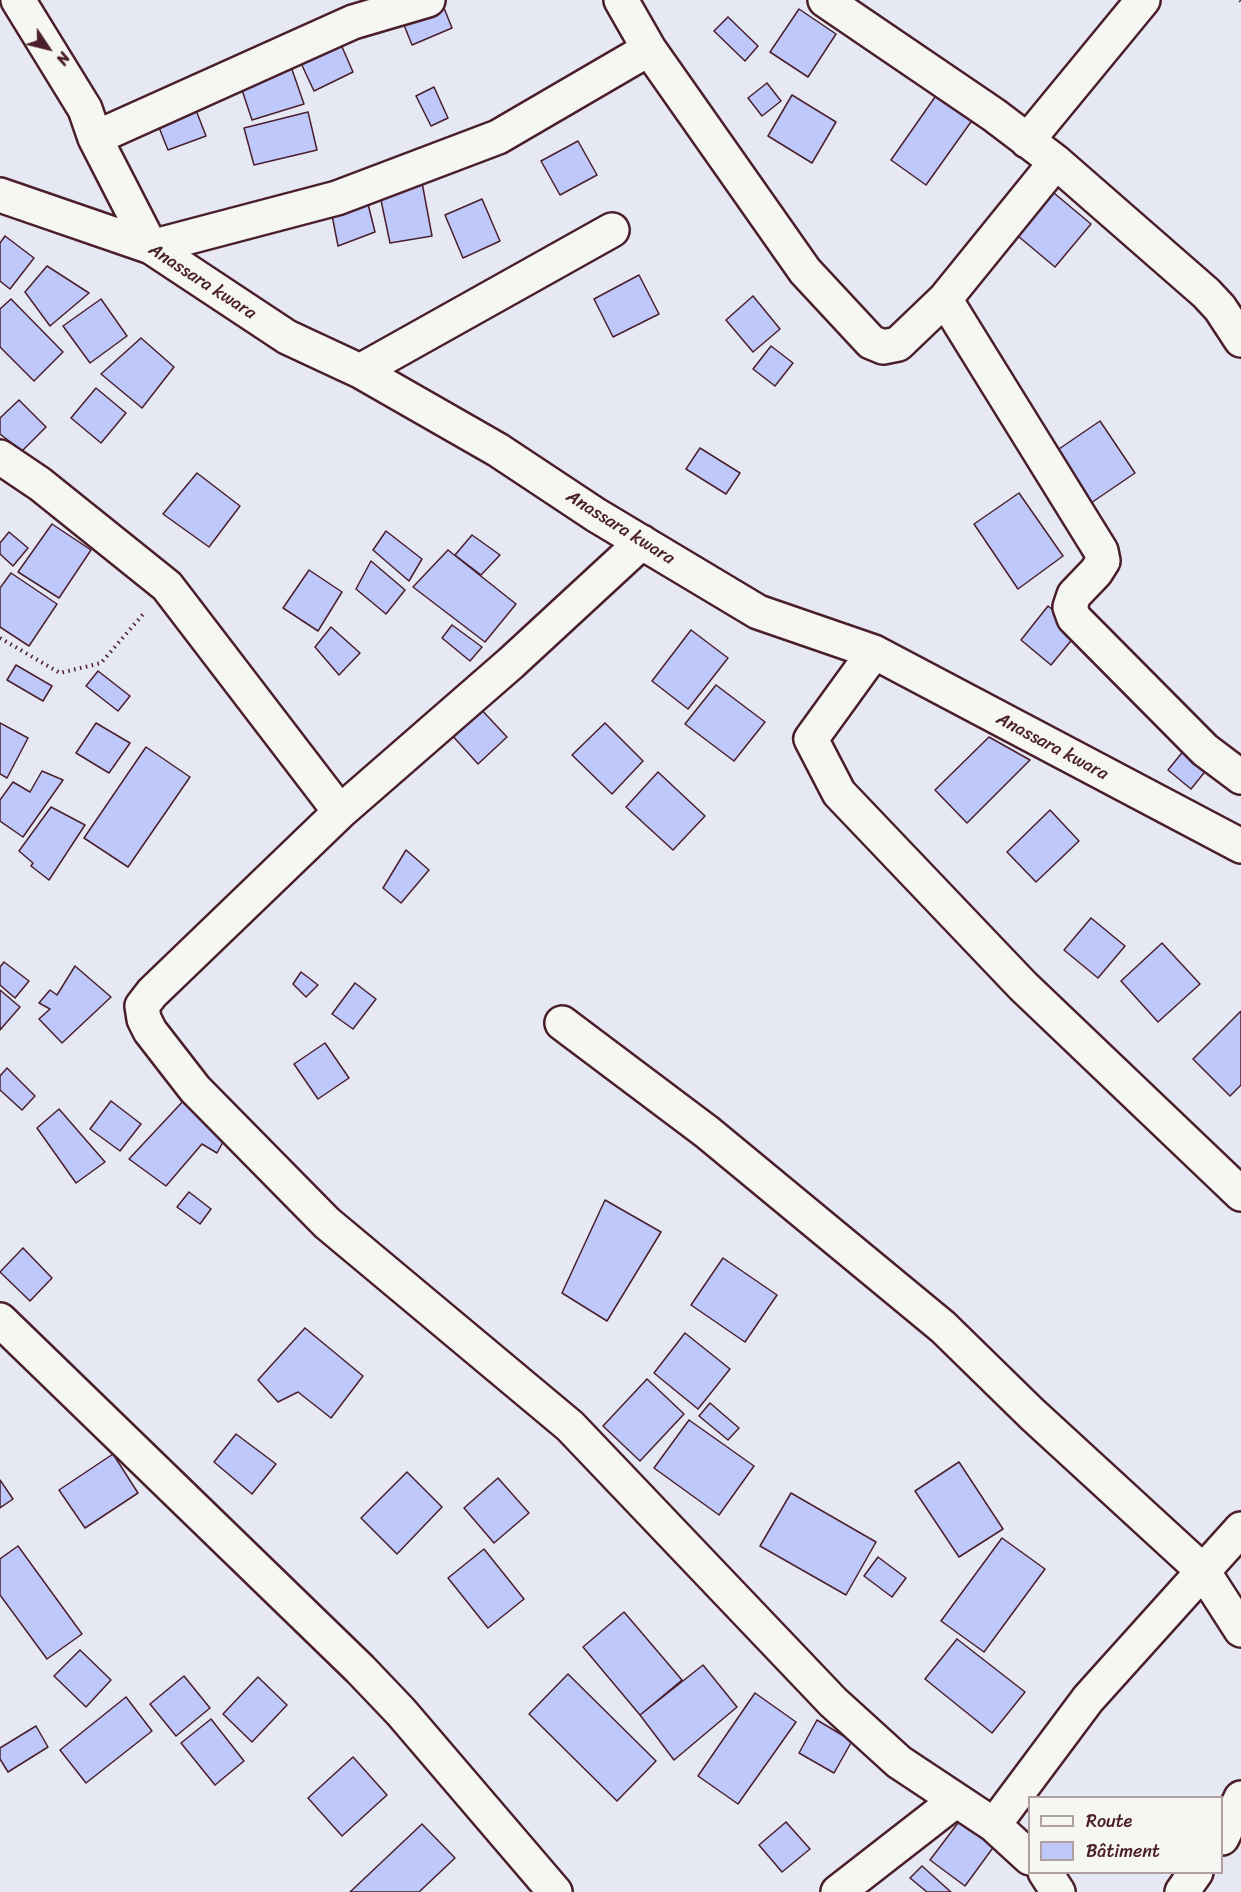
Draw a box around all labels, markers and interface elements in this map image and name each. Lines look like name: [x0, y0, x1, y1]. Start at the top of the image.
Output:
north arrow: [18, 18, 78, 78]
text: N: [48, 46, 78, 71]
street label: Anassara kwara: [144, 239, 260, 325]
street label: Anassara kwara: [562, 486, 678, 570]
street label: Anassara kwara: [992, 708, 1112, 786]
legend: [1028, 1796, 1223, 1874]
text: Route: [1086, 1805, 1132, 1837]
text: Bâtiment: [1086, 1835, 1160, 1867]

